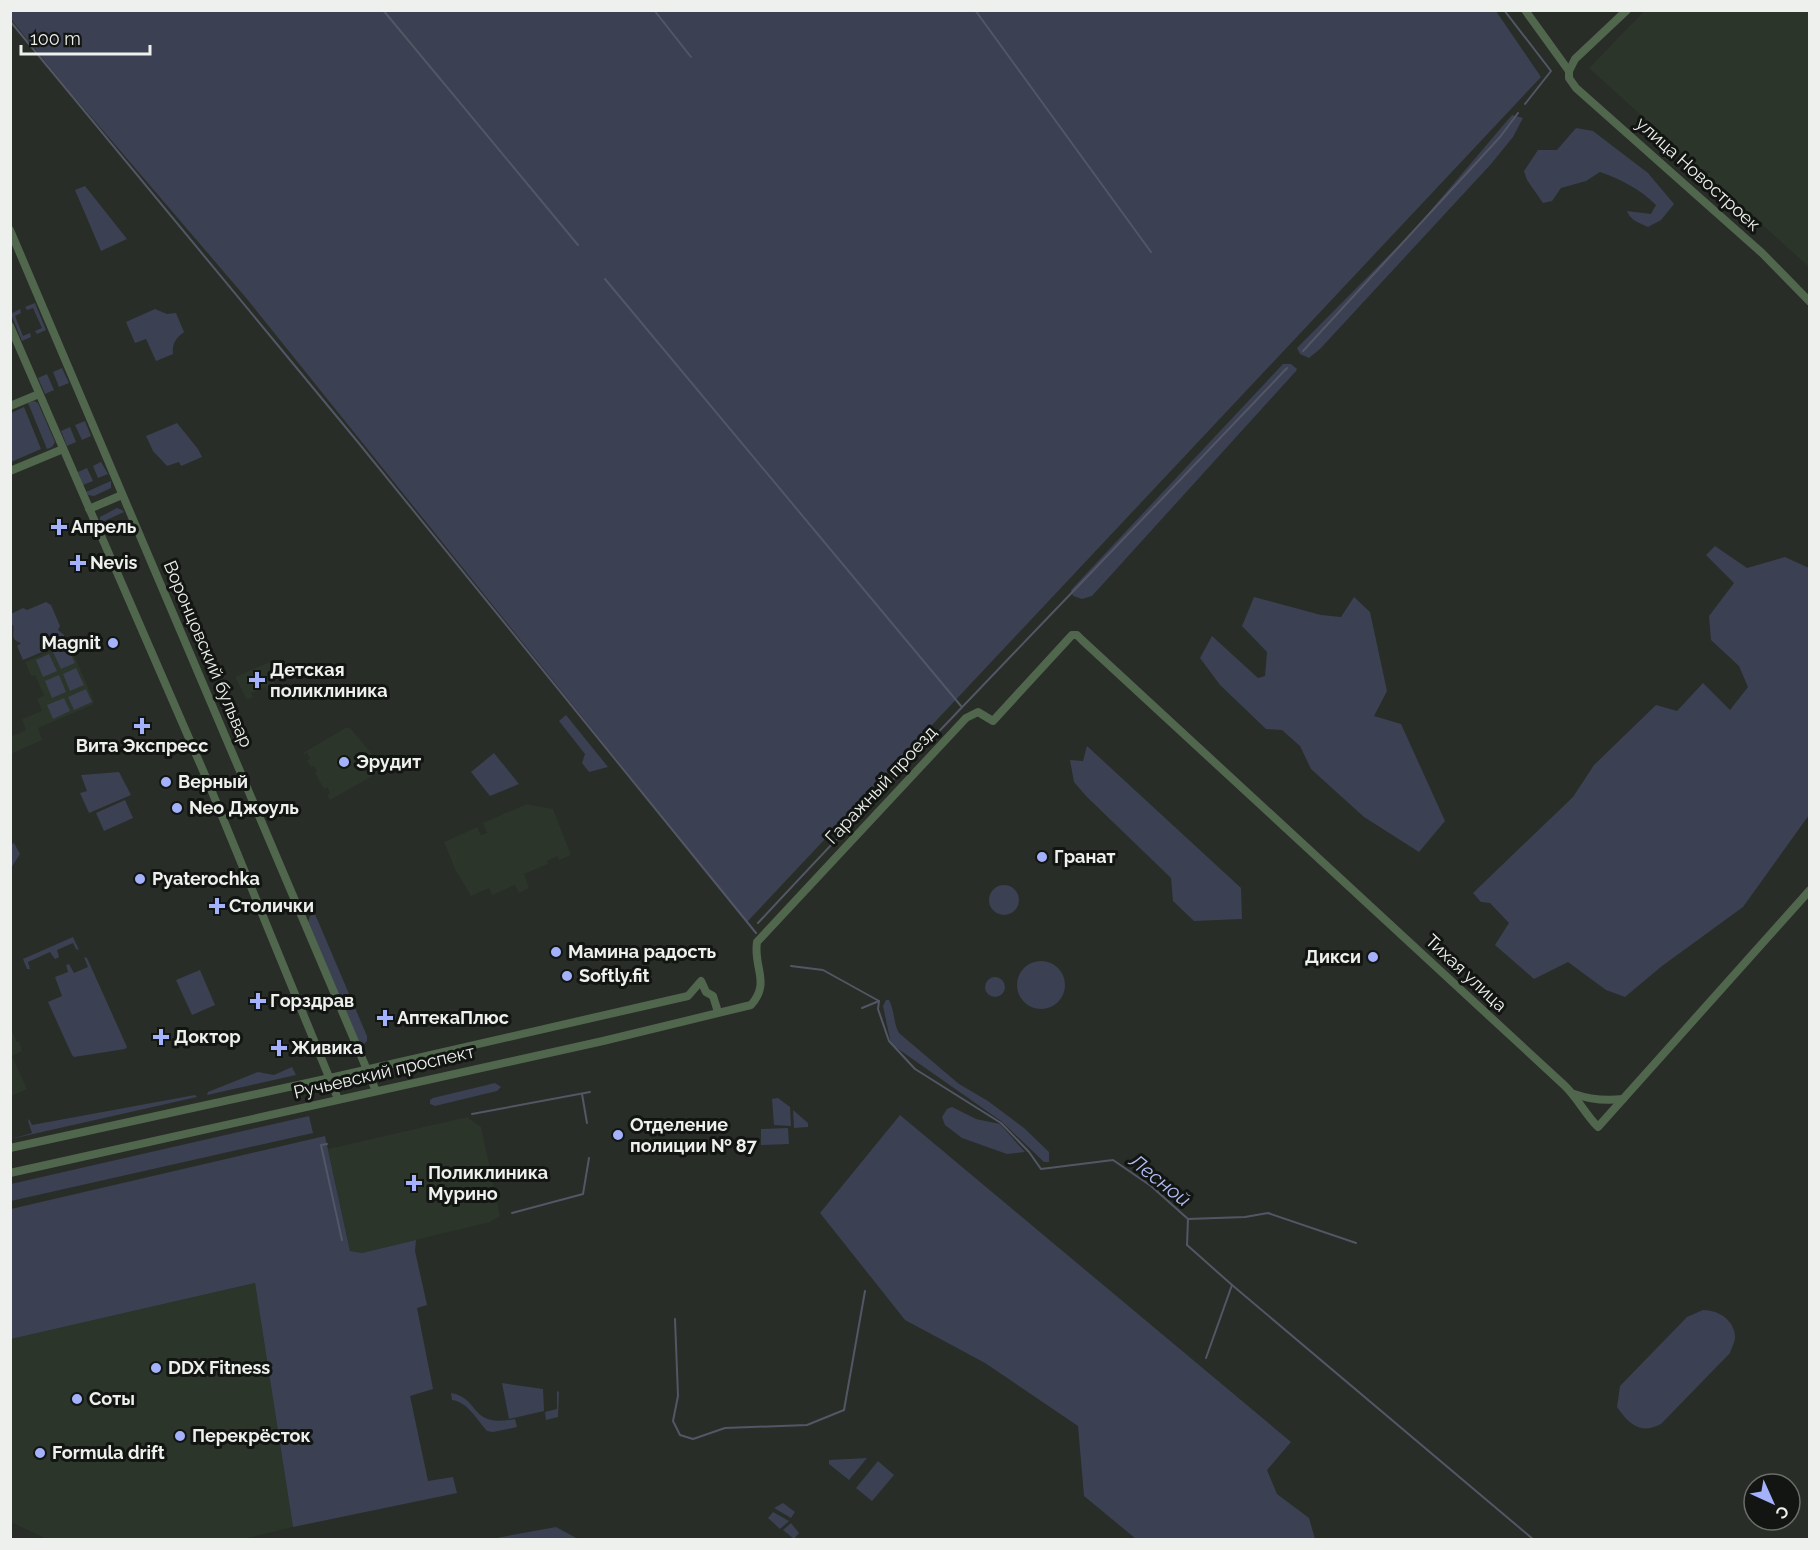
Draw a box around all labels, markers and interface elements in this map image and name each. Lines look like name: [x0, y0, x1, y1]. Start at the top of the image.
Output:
scale bar: [21, 18, 150, 56]
text: 100 m: [30, 28, 81, 49]
street label: улица Новостроек: [1632, 112, 1765, 235]
place label: Апрель: [71, 516, 137, 537]
marker: Апрель: [52, 520, 66, 534]
place label: Nevis: [90, 552, 138, 573]
marker: Nevis: [71, 556, 85, 570]
street label: Воронцовский бульвар: [160, 557, 257, 750]
place label: Magnit: [41, 632, 101, 653]
marker: Magnit: [106, 636, 120, 650]
place label: Детская поликлиника: [270, 659, 388, 701]
marker: Детская поликлиника: [248, 671, 266, 689]
marker: Вита Экспресс: [135, 719, 149, 733]
street label: Гаражный проезд: [821, 721, 941, 848]
place label: Вита Экспресс: [76, 735, 208, 756]
place label: Эрудит: [356, 751, 421, 772]
marker: Эрудит: [337, 755, 351, 769]
place label: Верный: [178, 771, 248, 792]
marker: Верный: [159, 775, 173, 789]
place label: Neo Джоуль: [189, 797, 299, 818]
marker: Neo Джоуль: [170, 801, 184, 815]
place label: Гранат: [1054, 846, 1115, 867]
marker: Гранат: [1035, 850, 1049, 864]
place label: Pyaterochka: [152, 868, 260, 889]
marker: Pyaterochka: [133, 872, 147, 886]
place label: Столички: [229, 895, 314, 916]
marker: Столички: [210, 899, 224, 913]
street label: Тихая улица: [1421, 930, 1511, 1016]
place label: Мамина радость: [568, 941, 717, 962]
marker: Мамина радость: [549, 945, 563, 959]
place label: Дикси: [1305, 946, 1361, 967]
marker: Дикси: [1366, 950, 1380, 964]
place label: Softly.fit: [579, 965, 650, 986]
marker: Softly.fit: [560, 969, 574, 983]
place label: Горздрав: [270, 990, 354, 1011]
marker: Горздрав: [251, 994, 265, 1008]
place label: АптекаПлюс: [397, 1007, 509, 1028]
marker: АптекаПлюс: [378, 1011, 392, 1025]
place label: Доктор: [174, 1026, 241, 1047]
marker: Доктор: [152, 1028, 170, 1046]
place label: Живика: [291, 1037, 363, 1058]
street label: Ручьевский проспект: [291, 1040, 477, 1103]
marker: Живика: [272, 1041, 286, 1055]
place label: Отделение полиции № 87: [630, 1114, 758, 1156]
marker: Отделение полиции № 87: [611, 1128, 625, 1142]
water label: Лесной: [1124, 1148, 1196, 1211]
place label: Поликлиника Мурино: [428, 1162, 548, 1204]
marker: Поликлиника Мурино: [405, 1174, 423, 1192]
place label: DDX Fitness: [168, 1357, 270, 1378]
marker: DDX Fitness: [149, 1361, 163, 1375]
place label: Соты: [89, 1388, 135, 1409]
marker: Соты: [70, 1392, 84, 1406]
place label: Перекрёсток: [192, 1425, 311, 1446]
marker: Перекрёсток: [173, 1429, 187, 1443]
place label: Formula drift: [52, 1442, 165, 1463]
marker: Formula drift: [33, 1446, 47, 1460]
north arrow: [1742, 1472, 1802, 1532]
text: С: [1772, 1502, 1793, 1523]

